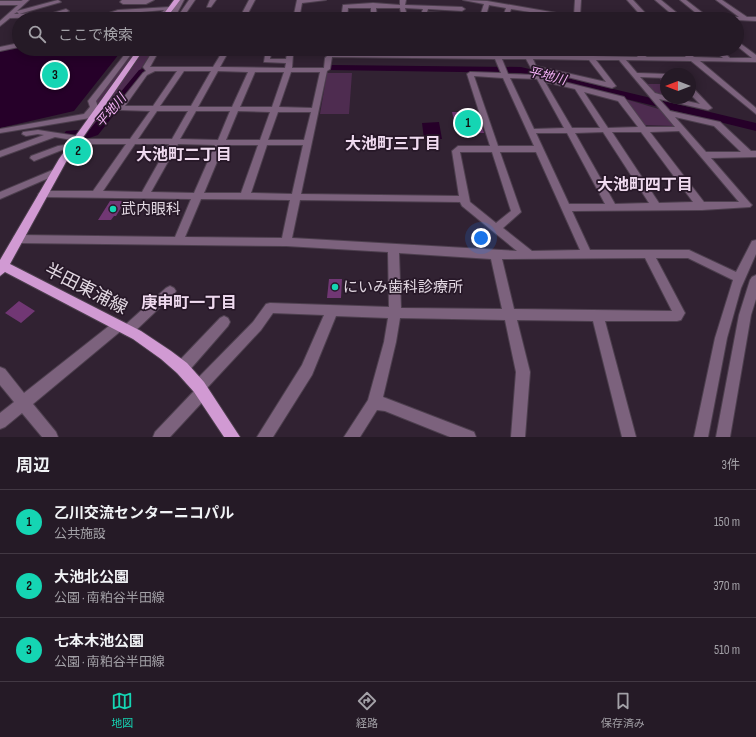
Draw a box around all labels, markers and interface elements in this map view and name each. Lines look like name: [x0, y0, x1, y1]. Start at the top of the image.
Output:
search box: [12, 12, 744, 56]
icon: search: [26, 23, 48, 45]
text: ここで検索: [58, 26, 133, 45]
pin: 3: [42, 60, 68, 90]
water label: 平地川: [526, 64, 570, 89]
north arrow: [660, 68, 696, 104]
water label: 平地川: [92, 89, 131, 131]
pin: 1: [455, 108, 481, 138]
district label: 大池町三丁目: [345, 135, 441, 154]
pin: 2: [65, 136, 91, 166]
district label: 大池町二丁目: [136, 146, 232, 165]
district label: 大池町四丁目: [597, 176, 693, 195]
place label: 武内眼科: [121, 200, 181, 219]
marker: 武内眼科: [108, 204, 118, 214]
your location: [471, 228, 491, 248]
street label: 半田東浦線: [41, 259, 131, 319]
place label: にいみ歯科診療所: [343, 278, 463, 297]
marker: にいみ歯科診療所: [330, 282, 340, 292]
district label: 庚申町一丁目: [141, 294, 237, 313]
text: 周辺: [16, 456, 50, 476]
text: 3件: [722, 457, 740, 473]
text: 乙川交流センターニコパル: [54, 504, 234, 523]
text: 1: [26, 514, 32, 530]
text: 150 m: [714, 514, 740, 530]
text: 公共施設: [54, 526, 106, 542]
text: 大池北公園: [54, 568, 129, 587]
text: 2: [26, 578, 32, 594]
text: 370 m: [713, 578, 740, 594]
text: 公園 · 南粕谷半田線: [54, 590, 165, 606]
text: 七本木池公園: [54, 632, 144, 651]
text: 3: [26, 642, 32, 658]
text: 510 m: [714, 642, 740, 658]
text: 公園 · 南粕谷半田線: [54, 654, 165, 670]
tab: 地図: [111, 690, 133, 730]
tab: 経路: [356, 690, 378, 730]
tab: 保存済み: [601, 690, 645, 730]

